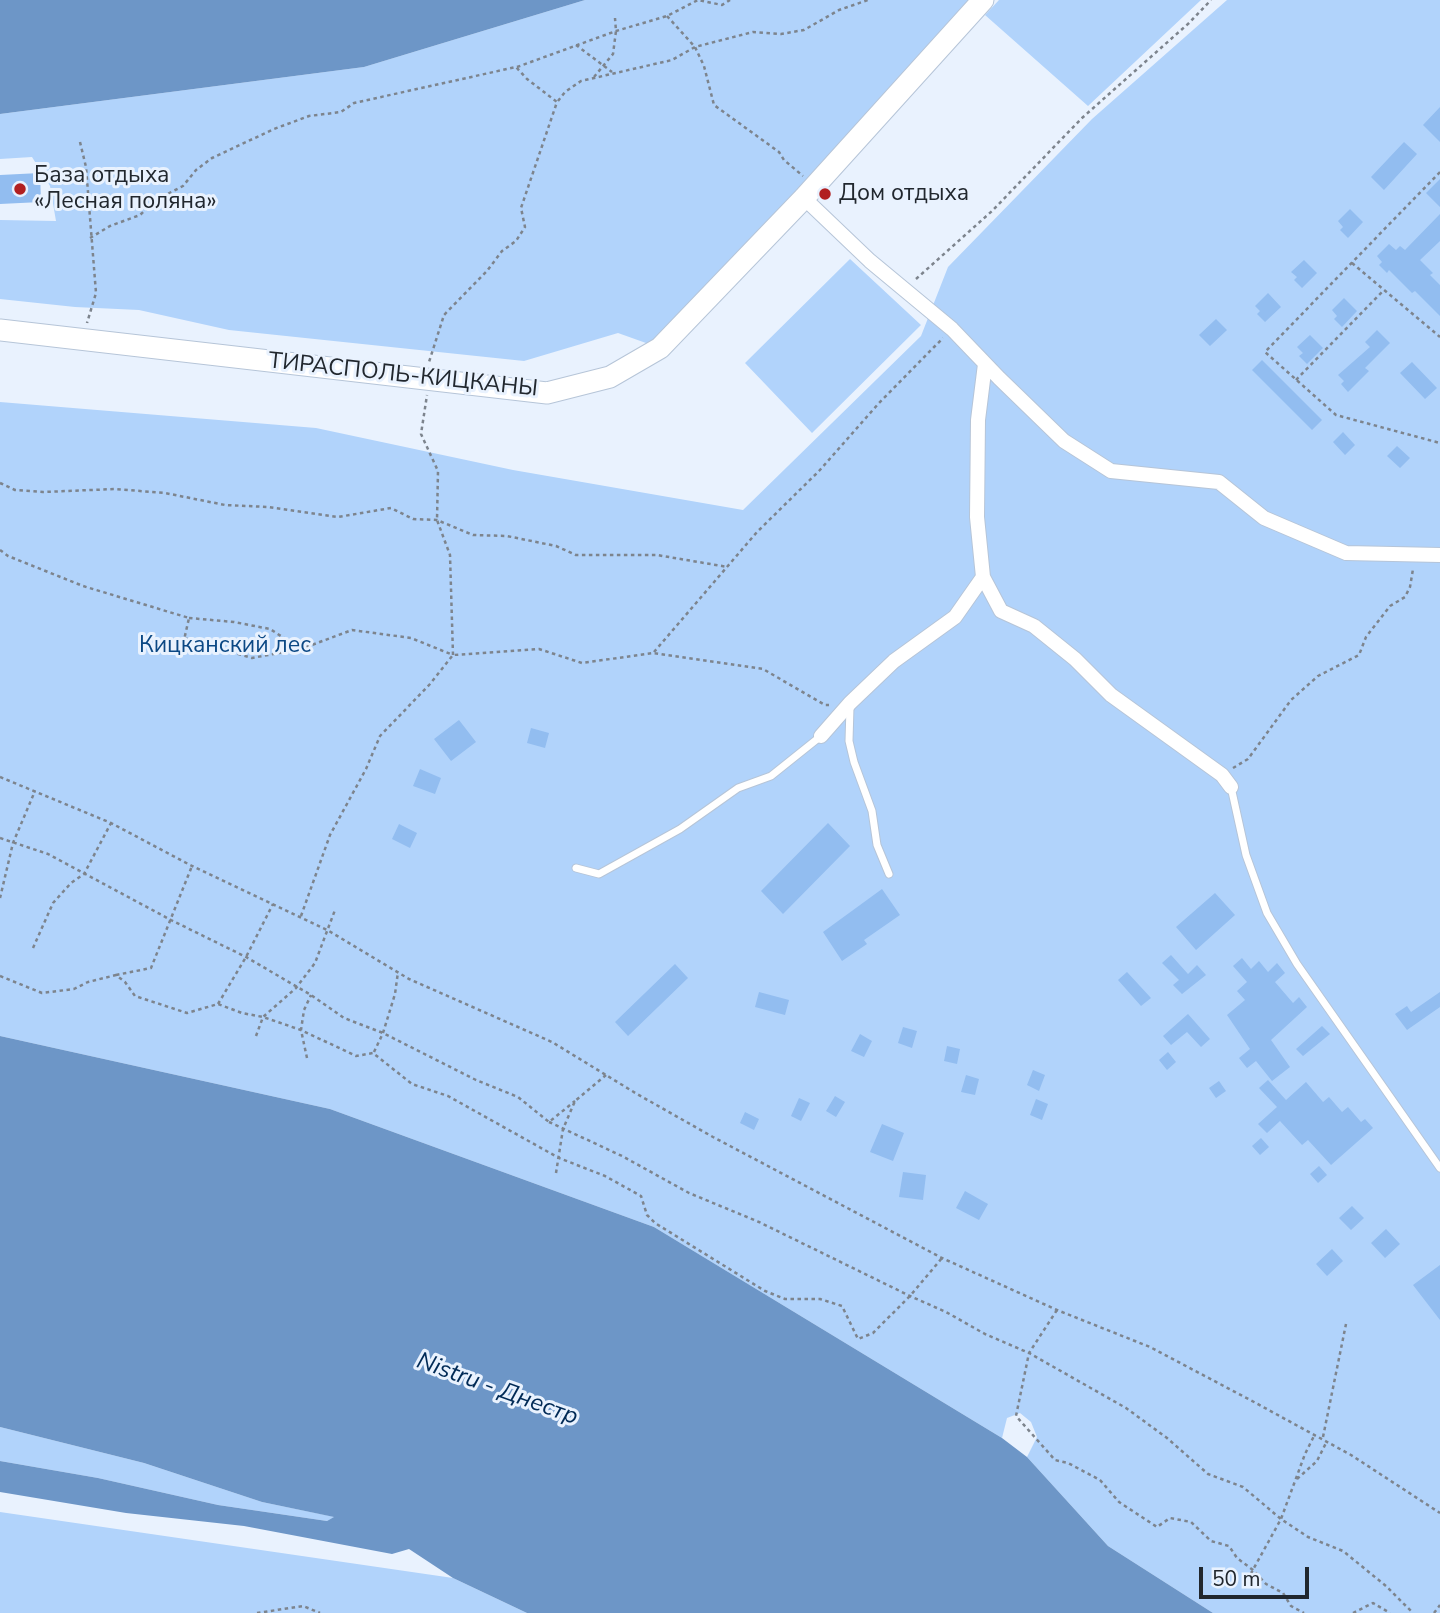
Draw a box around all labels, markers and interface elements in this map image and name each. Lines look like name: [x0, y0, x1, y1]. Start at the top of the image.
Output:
place label: База отдыха «Лесная поляна»: [34, 162, 217, 216]
place label: Дом отдыха: [839, 180, 969, 208]
marker: База отдыха «Лесная поляна»: [12, 181, 28, 197]
marker: Дом отдыха: [817, 186, 833, 202]
street label: ТИРАСПОЛЬ-КИЦКАНЫ: [267, 348, 539, 404]
park label: Кицканский лес: [139, 632, 311, 660]
water label: Nistru - Днестр: [412, 1347, 582, 1433]
scale bar: [1202, 1554, 1312, 1598]
text: 50 m: [1212, 1565, 1261, 1593]

